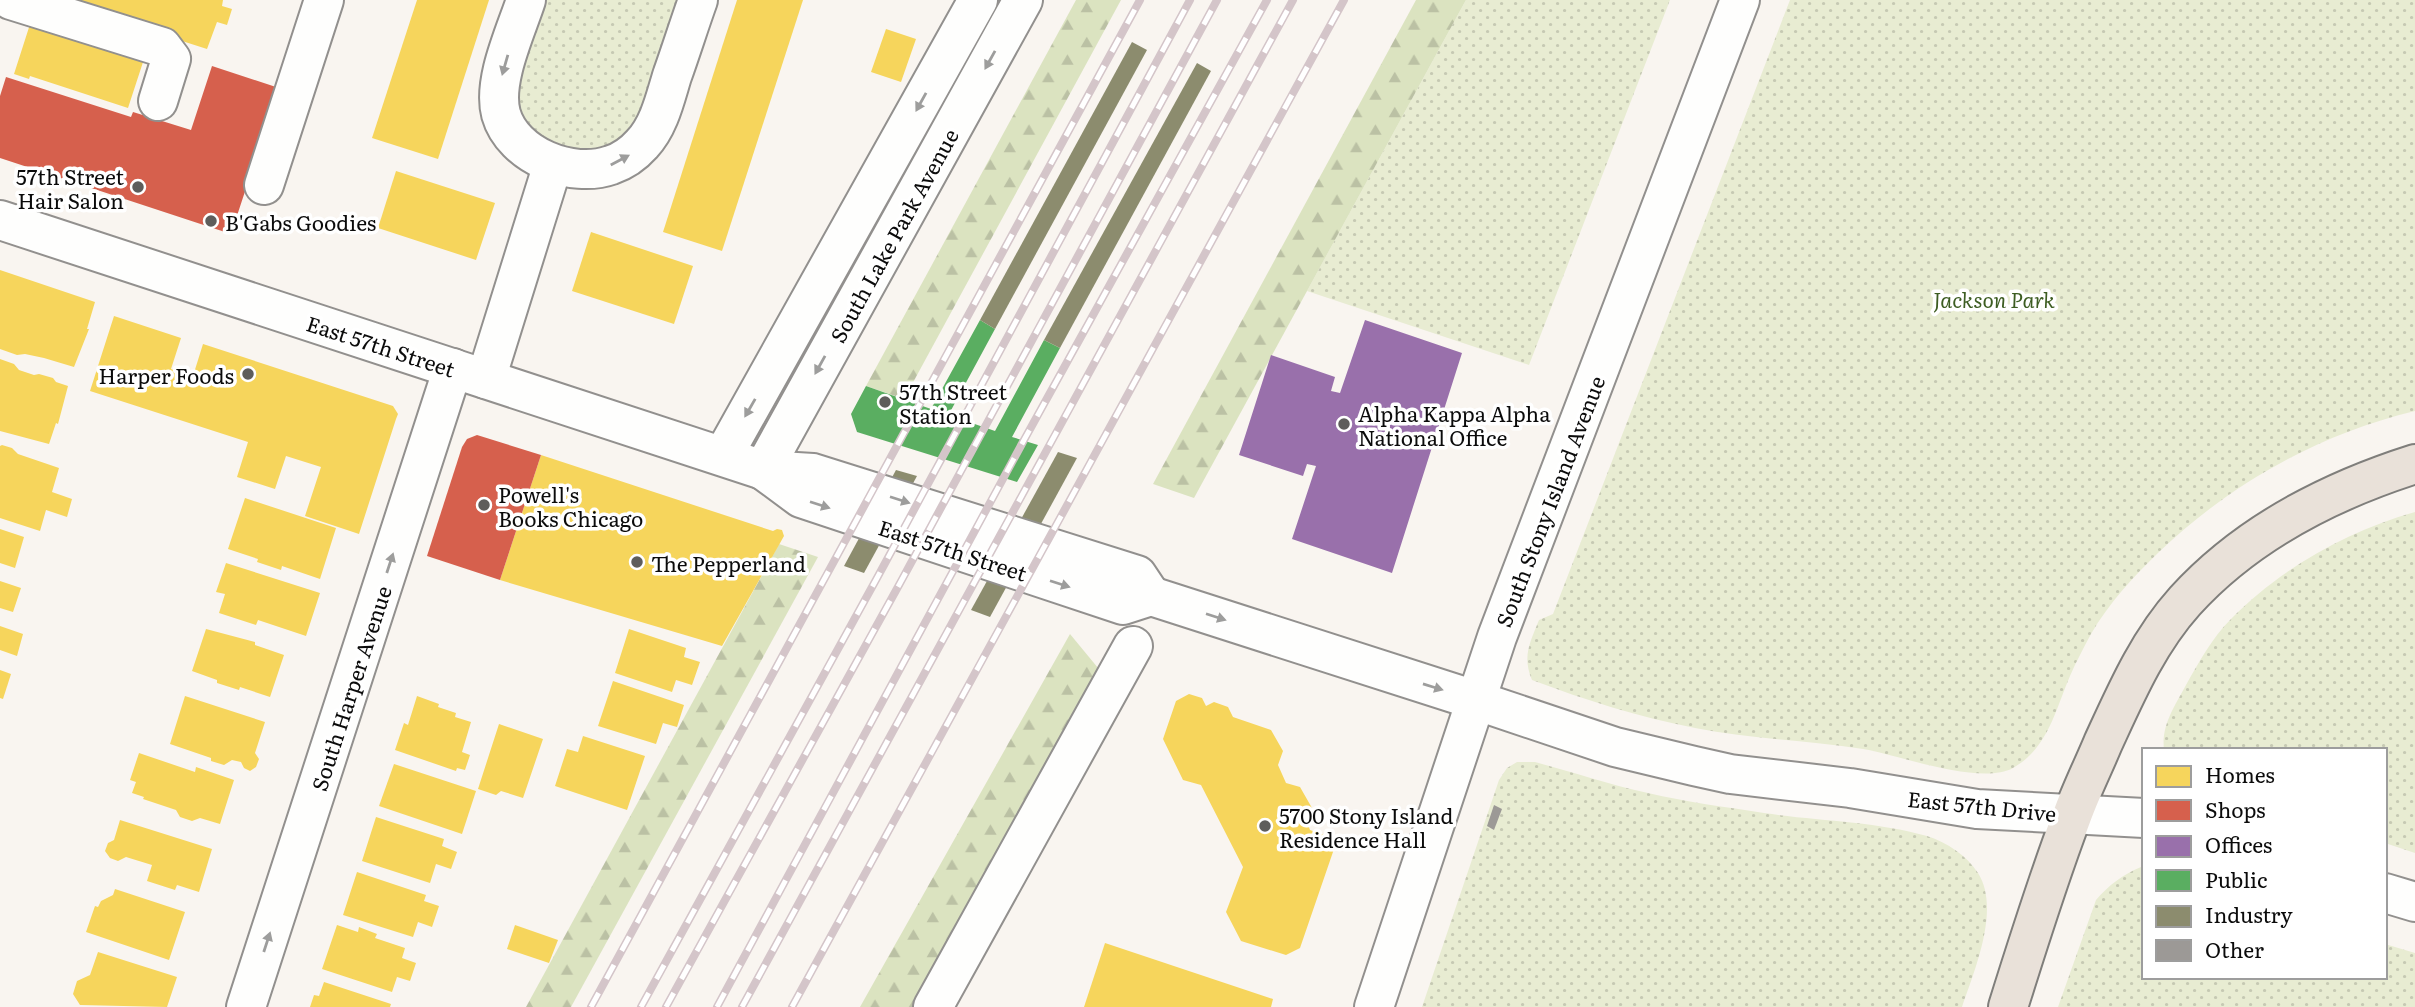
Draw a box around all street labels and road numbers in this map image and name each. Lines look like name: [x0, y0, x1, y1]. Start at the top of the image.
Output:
street label: South Lake Park Avenue: [821, 122, 965, 348]
street label: East 57th Street: [303, 306, 460, 384]
street label: South Stony Island Avenue: [1487, 371, 1611, 631]
street label: East 57th Street: [875, 510, 1032, 588]
street label: South Harper Avenue: [302, 581, 398, 795]
street label: East 57th Drive: [1906, 782, 2058, 828]

